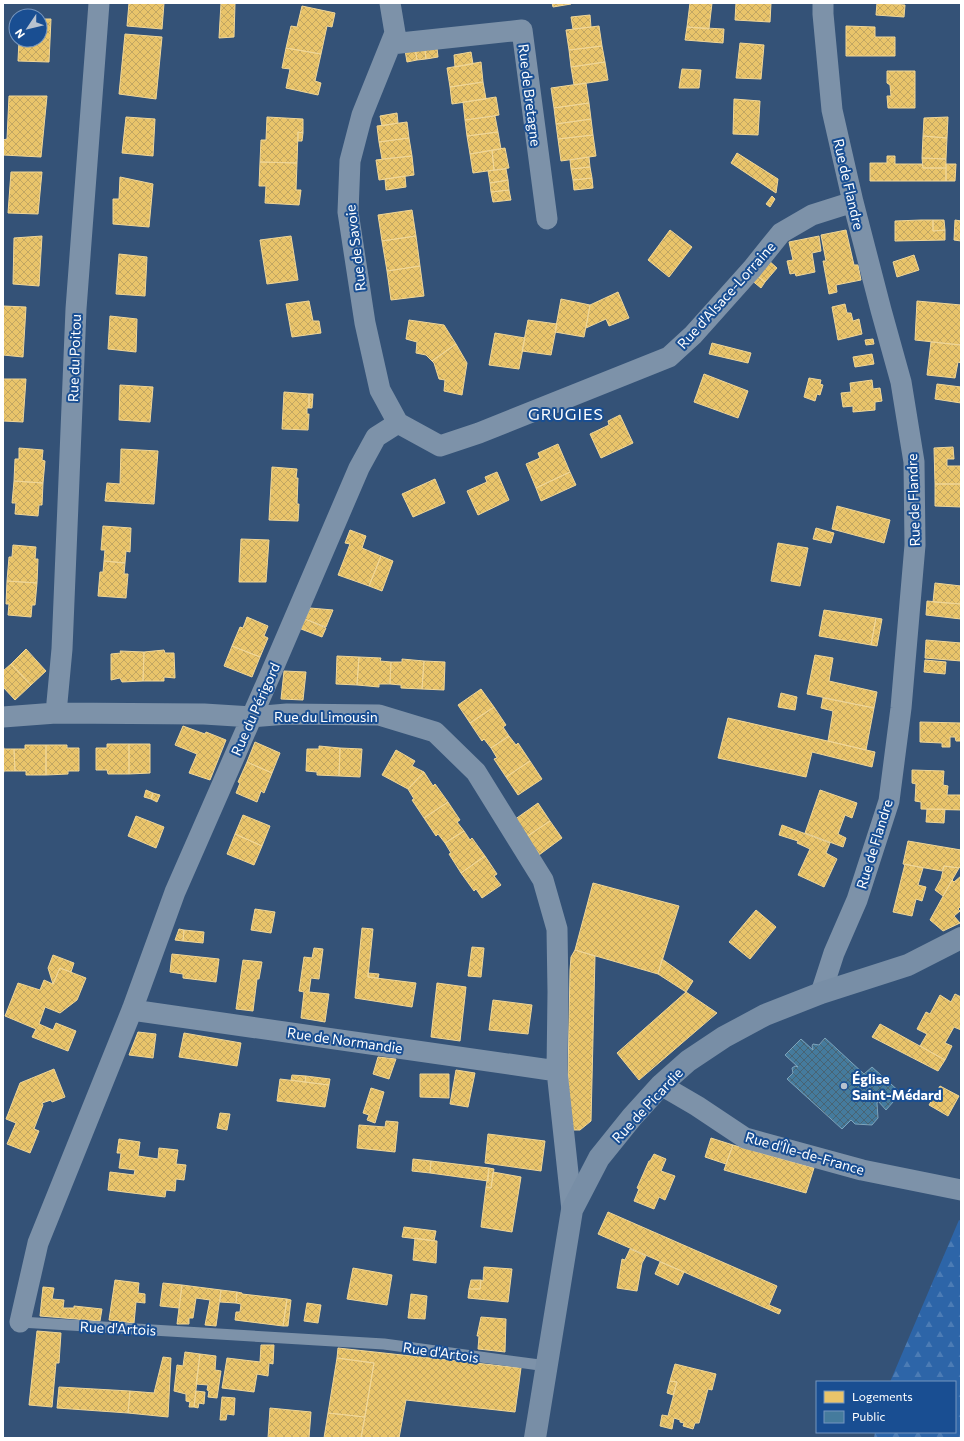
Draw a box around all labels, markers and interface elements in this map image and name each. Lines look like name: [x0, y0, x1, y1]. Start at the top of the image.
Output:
north arrow: [8, 8, 48, 48]
text: N: [12, 27, 27, 41]
street label: Rue de Bretagne: [515, 43, 545, 147]
street label: Rue de Flandre: [830, 137, 868, 231]
street label: Rue de Savoie: [341, 204, 369, 292]
street label: Rue d'Alsace-Lorraine: [673, 238, 779, 352]
street label: Rue du Poitou: [64, 314, 84, 402]
district label: GRUGIES: [528, 404, 604, 423]
street label: Rue de Flandre: [903, 453, 923, 547]
street label: Rue du Périgord: [227, 660, 283, 758]
street label: Rue du Limousin: [274, 708, 378, 725]
street label: Rue de Flandre: [852, 797, 896, 891]
street label: Rue de Normandie: [286, 1023, 404, 1057]
street label: Rue de Picardie: [608, 1064, 686, 1146]
place label: Église Saint-Médard: [852, 1070, 942, 1103]
marker: Église Saint-Médard: [839, 1081, 849, 1091]
street label: Rue d'Île-de-France: [743, 1128, 867, 1178]
street label: Rue d'Artois: [79, 1318, 157, 1338]
street label: Rue d'Artois: [402, 1338, 480, 1366]
legend: [816, 1381, 956, 1433]
text: Logements: [852, 1389, 913, 1403]
text: Public: [852, 1409, 885, 1423]

